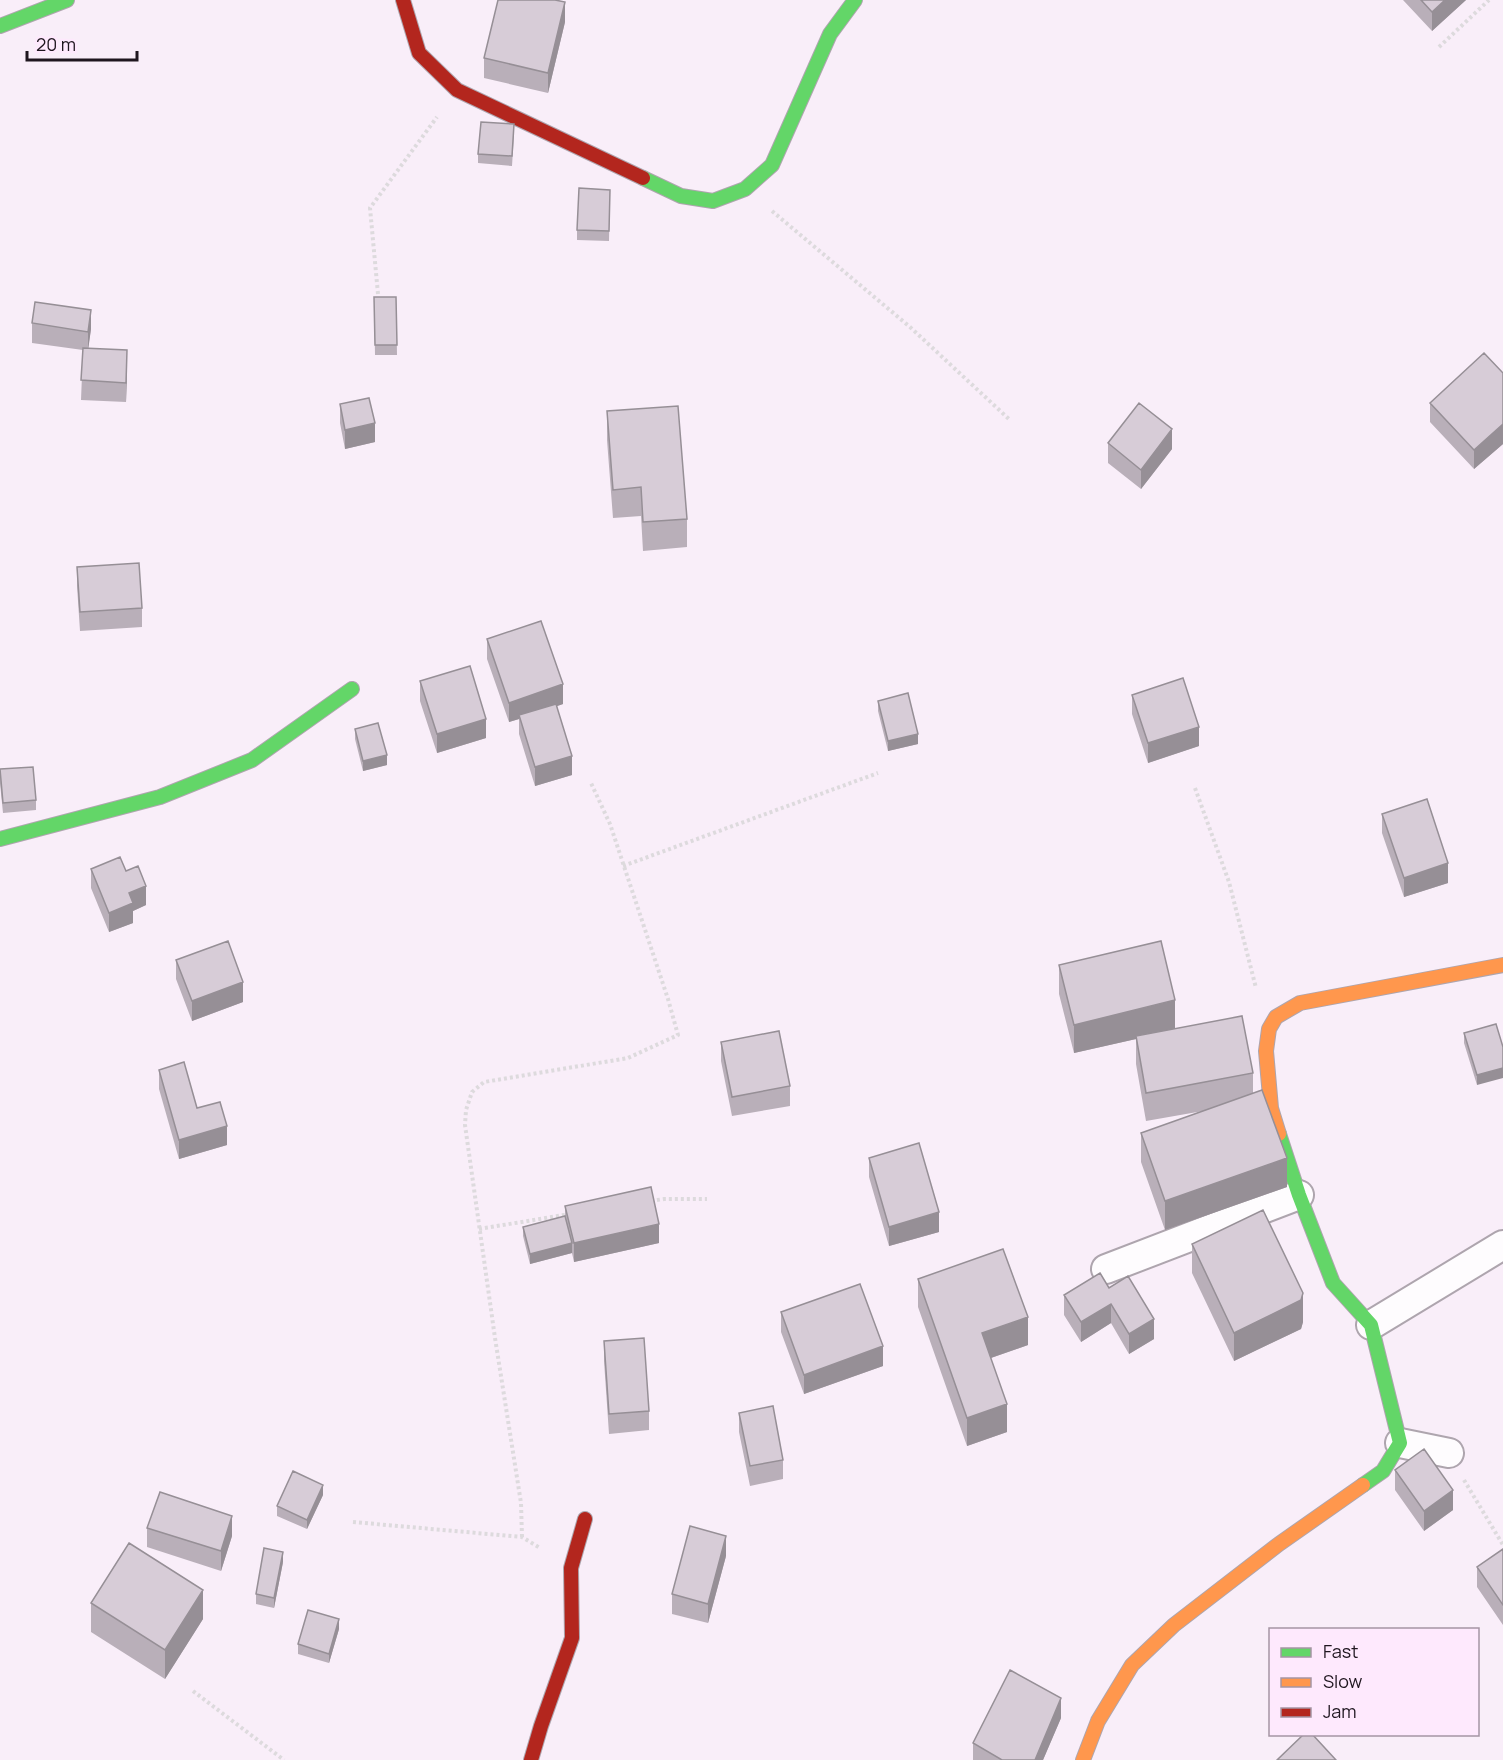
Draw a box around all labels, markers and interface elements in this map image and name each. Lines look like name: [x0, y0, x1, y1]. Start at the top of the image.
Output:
scale bar: [27, 24, 136, 62]
text: 20 m: [36, 32, 76, 56]
legend: [1269, 1628, 1479, 1736]
text: Fast: [1323, 1639, 1358, 1663]
text: Slow: [1323, 1669, 1363, 1693]
text: Jam: [1323, 1699, 1357, 1723]

